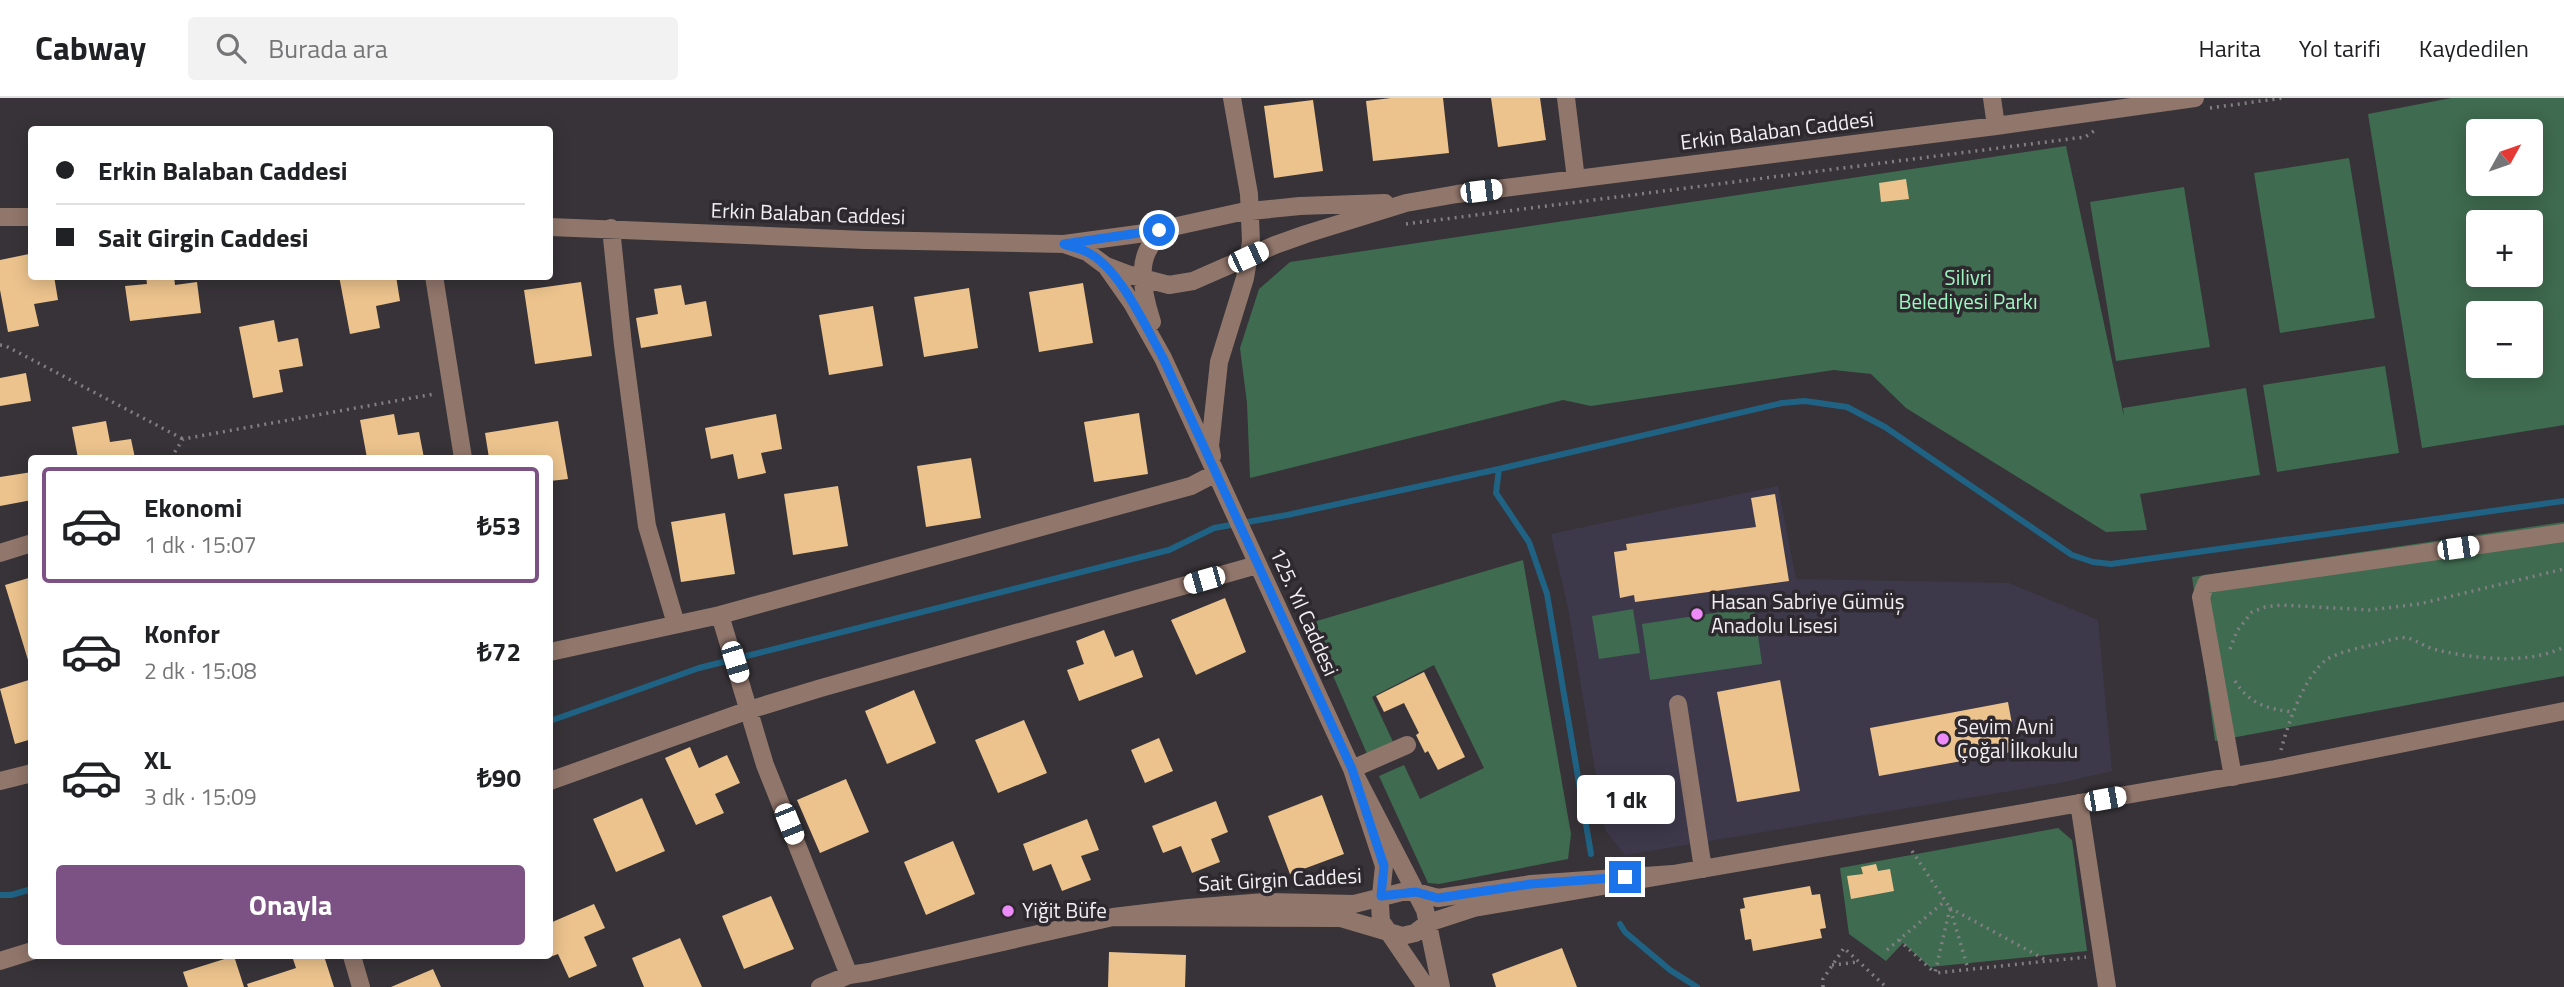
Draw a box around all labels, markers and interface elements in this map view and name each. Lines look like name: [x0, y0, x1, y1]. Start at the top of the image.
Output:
search box: [188, 17, 678, 80]
text: Cabway: [35, 23, 146, 73]
icon: search: [212, 29, 250, 67]
text: Burada ara: [268, 29, 388, 68]
text: Harita: [2199, 30, 2261, 66]
text: Yol tarifi: [2299, 30, 2381, 66]
text: Kaydedilen: [2419, 30, 2529, 66]
street label: Erkin Balaban Caddesi: [1678, 102, 1876, 158]
north arrow: [2466, 119, 2543, 196]
map controls: [2466, 119, 2543, 378]
text: Erkin Balaban Caddesi: [98, 151, 347, 190]
car: [1459, 178, 1504, 204]
street label: Erkin Balaban Caddesi: [710, 194, 906, 232]
button: +: [2466, 210, 2543, 287]
route start: [1143, 214, 1175, 246]
text: Sait Girgin Caddesi: [98, 218, 308, 257]
car: [1225, 239, 1272, 275]
park label: Silivri Belediyesi Parkı: [1898, 261, 2038, 317]
button: −: [2466, 301, 2543, 378]
text: Ekonomi: [144, 488, 242, 527]
icon: car: [60, 494, 123, 557]
text: ₺53: [477, 506, 521, 545]
text: 1 dk · 15:07: [144, 527, 257, 562]
car: [2436, 535, 2481, 561]
street label: 125. Yıl Caddesi: [1262, 542, 1348, 681]
car: [1181, 564, 1228, 596]
place label: Hasan Sabriye Gümüş Anadolu Lisesi: [1711, 585, 1904, 641]
marker: Hasan Sabriye Gümüş Anadolu Lisesi: [1689, 606, 1705, 622]
text: Konfor: [144, 614, 220, 653]
icon: car: [60, 620, 123, 683]
text: ₺72: [477, 632, 521, 671]
car: [719, 639, 752, 685]
text: 2 dk · 15:08: [144, 653, 257, 688]
place label: Sevim Avni Çoğal İlkokulu: [1957, 710, 2078, 766]
marker: Sevim Avni Çoğal İlkokulu: [1935, 731, 1951, 747]
text: XL: [144, 740, 171, 779]
icon: car: [60, 746, 123, 809]
text: ₺90: [477, 758, 521, 797]
callout: 1 dk: [1576, 776, 1674, 824]
text: 3 dk · 15:09: [144, 779, 257, 814]
text: 1 dk: [1605, 782, 1647, 817]
car: [2083, 785, 2128, 813]
car: [772, 801, 807, 847]
street label: Sait Girgin Caddesi: [1197, 859, 1362, 899]
route end: [1609, 861, 1641, 893]
button: Onayla: [56, 865, 525, 945]
place label: Yiğit Büfe: [1022, 894, 1107, 926]
marker: Yiğit Büfe: [1000, 903, 1016, 919]

